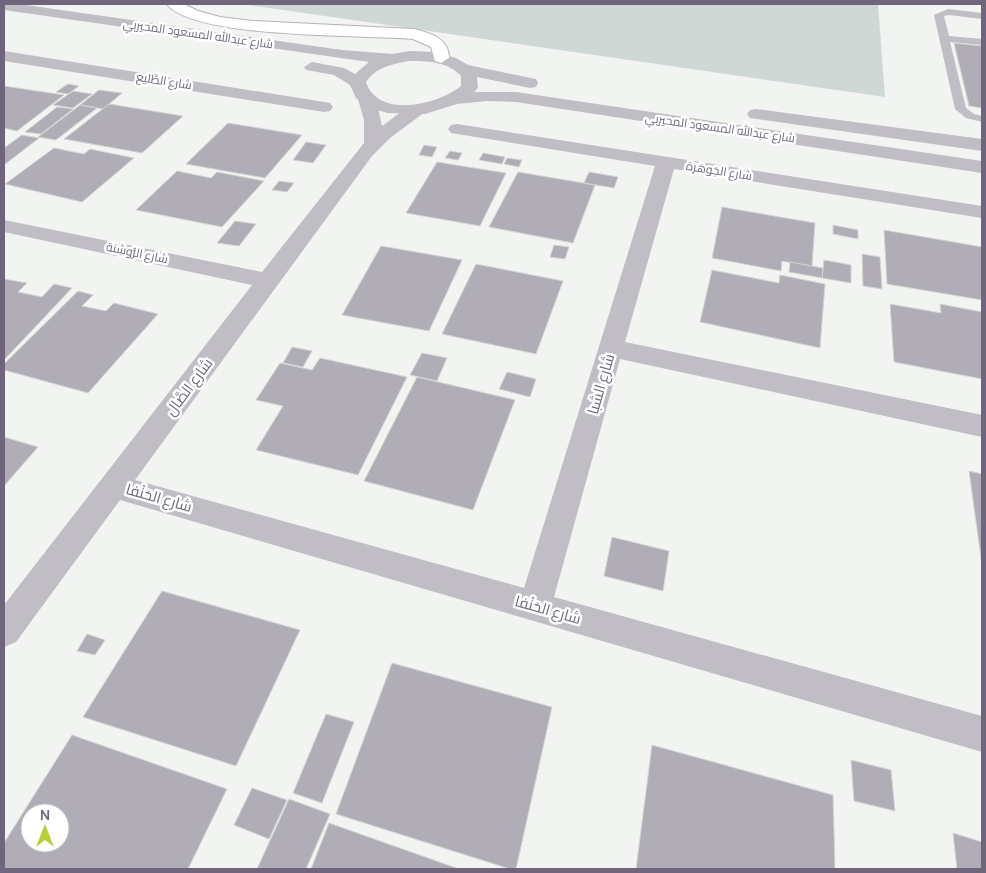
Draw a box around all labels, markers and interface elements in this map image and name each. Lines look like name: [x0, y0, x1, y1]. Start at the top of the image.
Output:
street label: شارع عبدالله المسعود المحيربي: [122, 15, 274, 54]
street label: شارع الطَّليع: [135, 68, 193, 93]
street label: شارع عبدالله المسعود المحيربي: [644, 109, 796, 148]
street label: شارع الجَوهَرة: [685, 157, 753, 184]
street label: شارع الرُّوشِنة: [105, 238, 170, 267]
street label: شارع الشبا: [582, 351, 620, 417]
street label: شارع الصَّال: [160, 353, 218, 421]
street label: شارع الحَنْفا: [123, 478, 195, 518]
street label: شارع الحَنْفا: [512, 590, 584, 630]
north arrow: [20, 803, 70, 853]
text: N: [40, 805, 50, 824]

